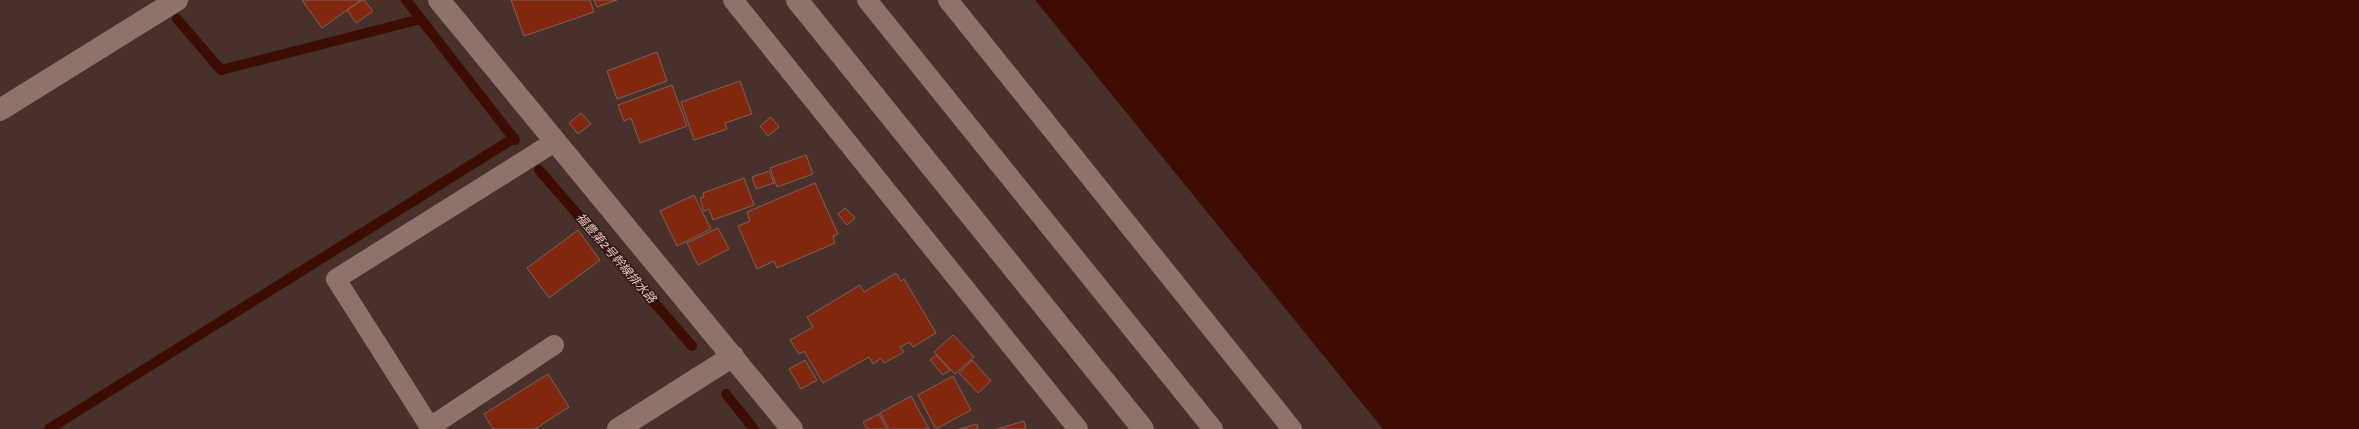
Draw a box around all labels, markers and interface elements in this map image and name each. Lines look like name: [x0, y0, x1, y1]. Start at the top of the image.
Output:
water label: 福豊第2号幹線排水路: [572, 210, 659, 307]

